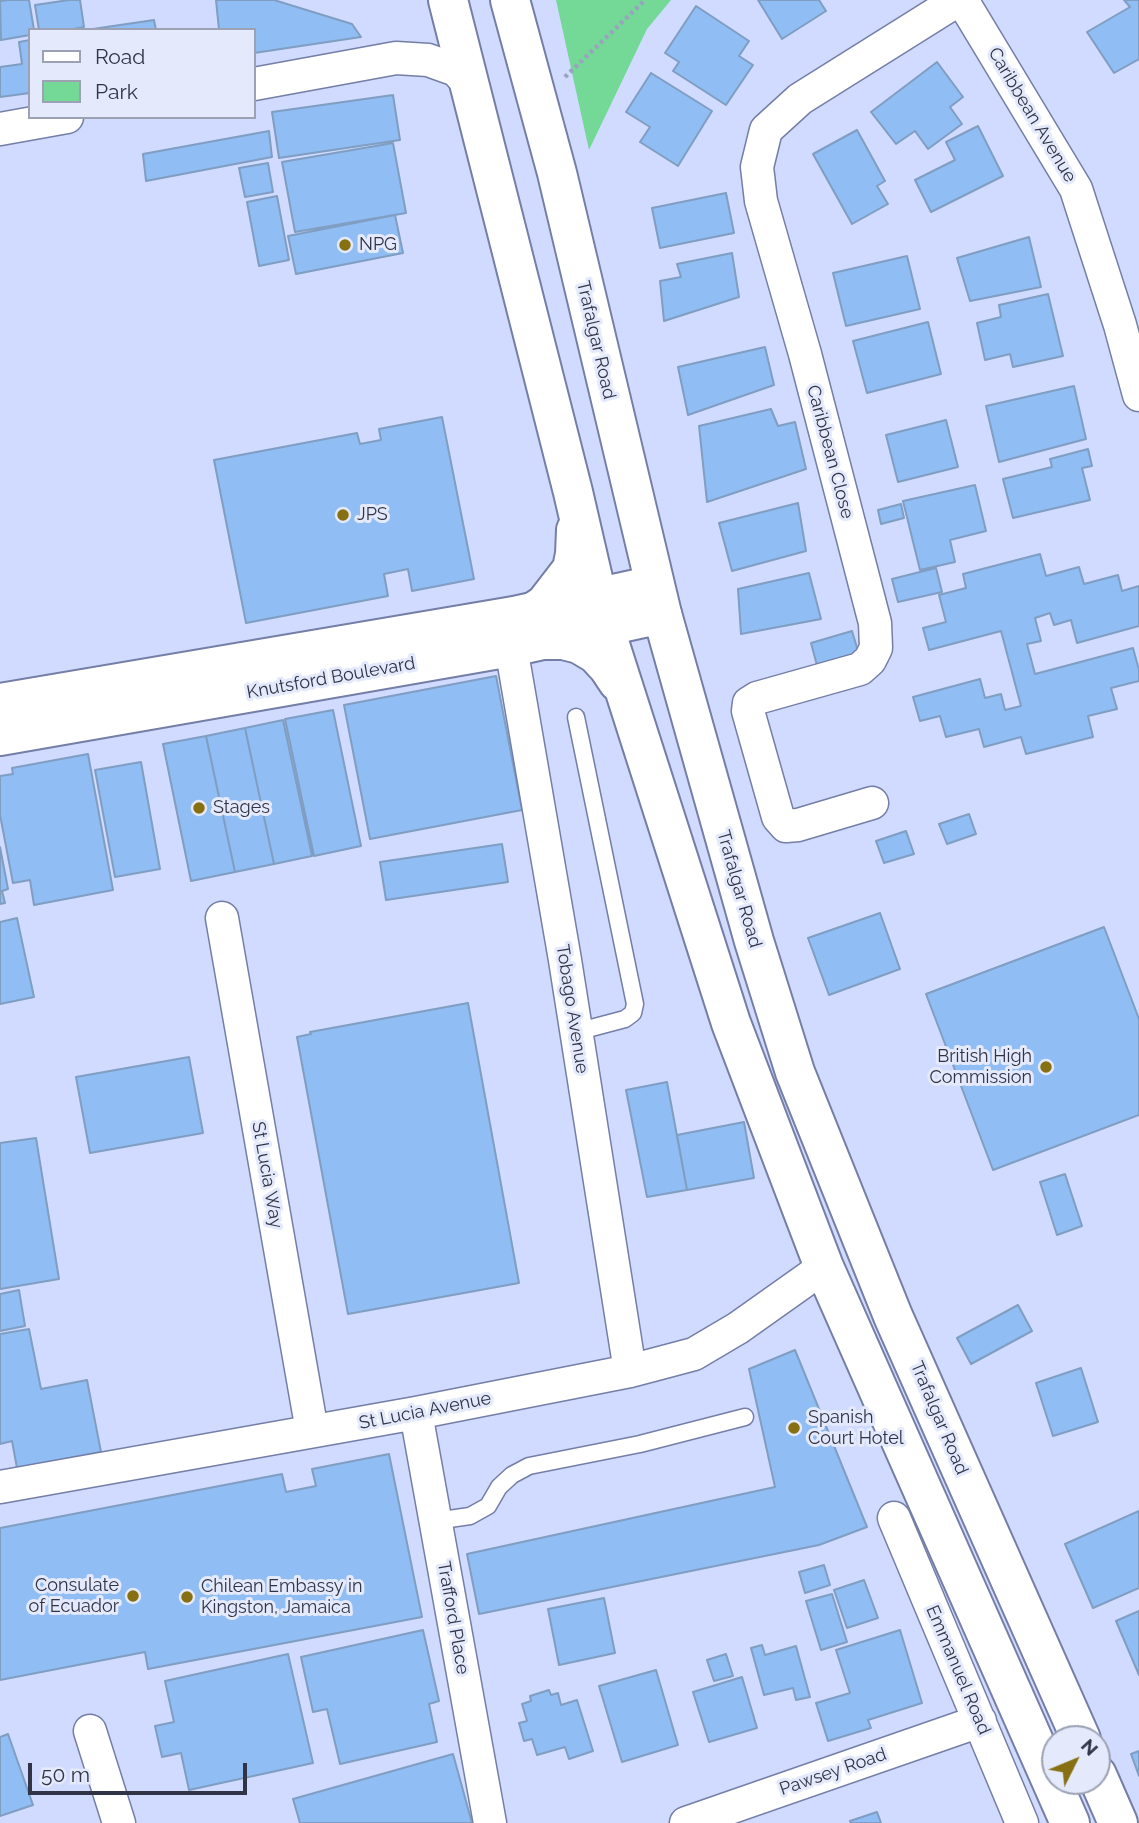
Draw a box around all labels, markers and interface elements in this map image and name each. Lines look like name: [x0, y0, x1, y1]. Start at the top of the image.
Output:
legend: [28, 28, 256, 119]
text: Road: [95, 44, 145, 69]
street label: Caribbean Avenue: [983, 44, 1081, 186]
text: Park: [95, 79, 138, 104]
place label: NPG: [359, 234, 397, 256]
marker: NPG: [337, 237, 353, 253]
street label: Trafalgar Road: [572, 279, 620, 401]
street label: Caribbean Close: [802, 383, 858, 521]
place label: JPS: [357, 504, 388, 526]
marker: JPS: [335, 507, 351, 523]
street label: Knutsford Boulevard: [245, 653, 417, 703]
place label: Stages: [213, 797, 270, 819]
marker: Stages: [191, 800, 207, 816]
street label: Trafalgar Road: [712, 828, 766, 950]
street label: Tobago Avenue: [551, 943, 593, 1075]
place label: British High Commission: [929, 1046, 1032, 1088]
marker: British High Commission: [1038, 1059, 1054, 1075]
street label: St Lucia Way: [247, 1120, 287, 1230]
street label: Trafalgar Road: [905, 1358, 973, 1478]
street label: St Lucia Avenue: [357, 1388, 493, 1434]
place label: Spanish Court Hotel: [808, 1407, 904, 1450]
marker: Spanish Court Hotel: [786, 1420, 802, 1436]
street label: Trafford Place: [432, 1560, 474, 1676]
place label: Consulate of Ecuador: [29, 1575, 119, 1618]
place label: Chilean Embassy in Kingston, Jamaica: [201, 1576, 362, 1618]
marker: Consulate of Ecuador: [125, 1588, 141, 1604]
marker: Chilean Embassy in Kingston, Jamaica: [179, 1589, 195, 1605]
street label: Emmanuel Road: [921, 1602, 995, 1738]
north arrow: [1041, 1725, 1111, 1795]
text: N: [1077, 1734, 1103, 1760]
street label: Pawsey Road: [777, 1744, 889, 1800]
scale bar: [32, 1750, 250, 1794]
text: 50 m: [41, 1762, 90, 1787]

